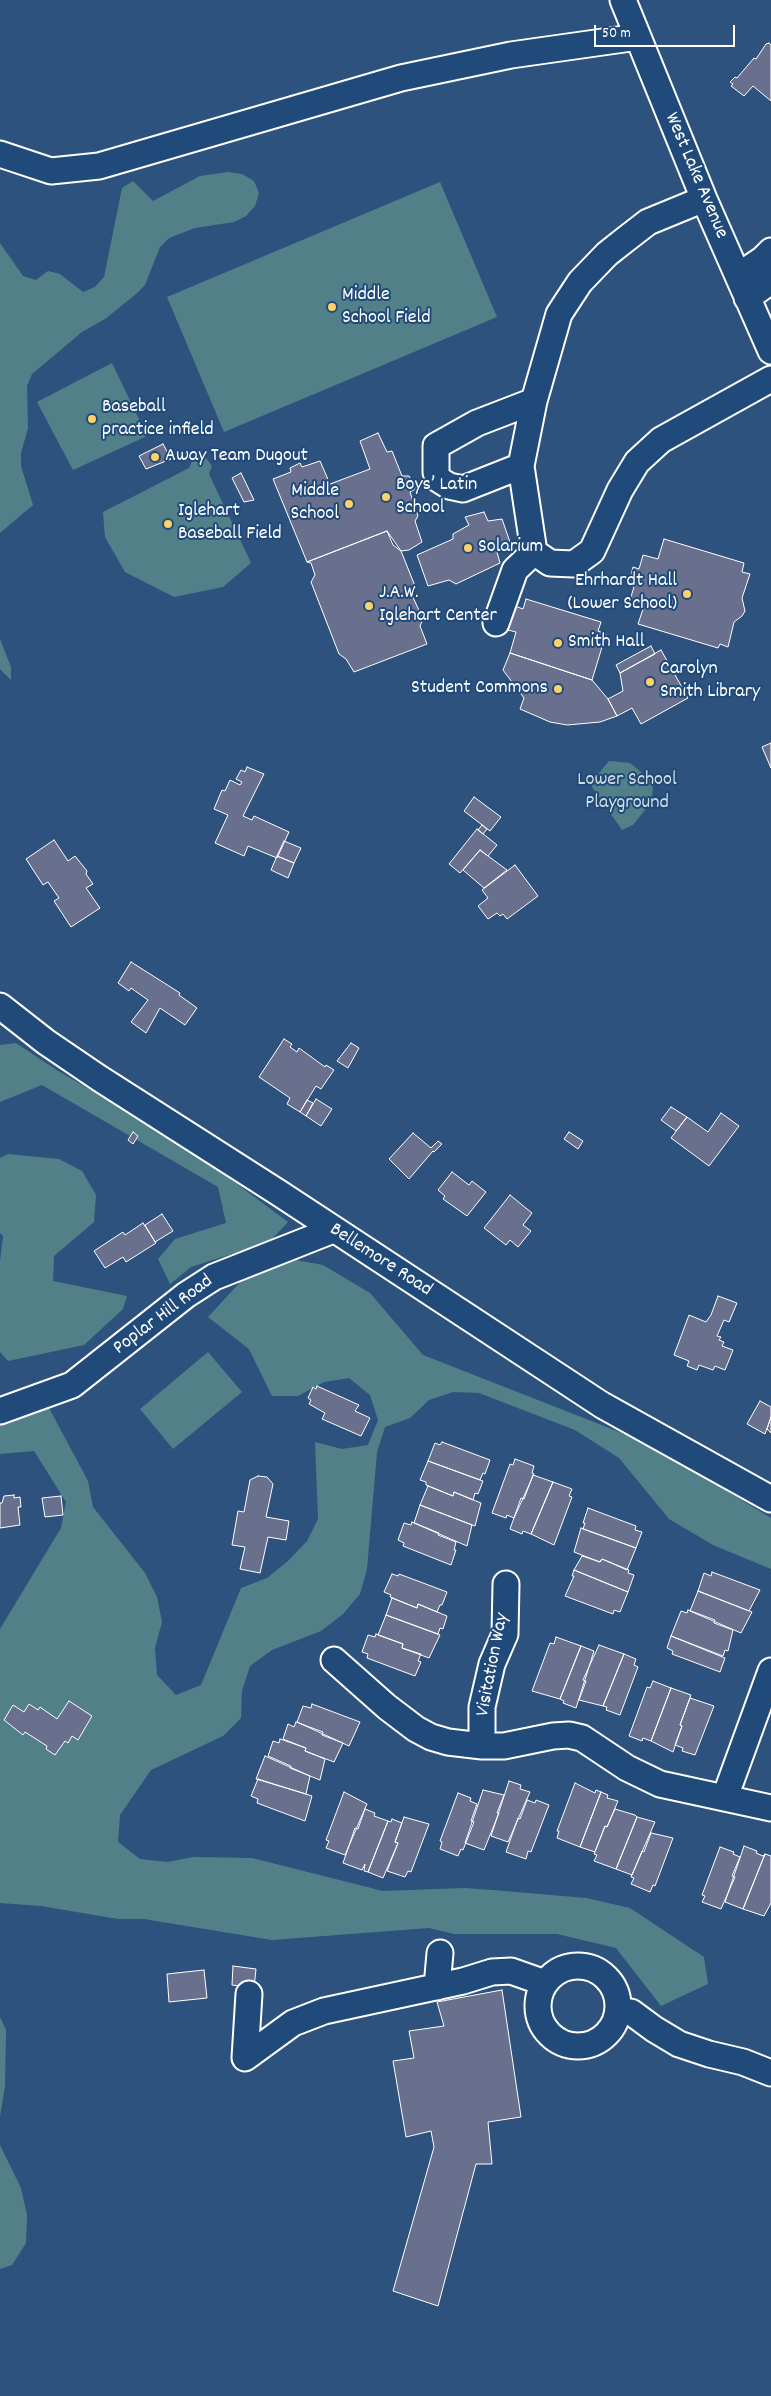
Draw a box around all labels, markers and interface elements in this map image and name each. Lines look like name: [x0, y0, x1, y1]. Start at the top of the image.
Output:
scale bar: [596, 15, 737, 47]
text: 50 m: [602, 23, 631, 45]
street label: West Lake Avenue: [658, 109, 732, 243]
place label: Middle School Field: [342, 284, 431, 331]
marker: Middle School Field: [326, 301, 338, 313]
place label: Baseball practice infield: [102, 396, 214, 443]
marker: Baseball practice infield: [86, 413, 98, 425]
place label: Away Team Dugout: [165, 445, 308, 469]
marker: Away Team Dugout: [149, 451, 161, 463]
place label: Boys’ Latin School: [396, 474, 477, 521]
place label: Middle School: [290, 480, 339, 527]
marker: Boys’ Latin School: [380, 491, 392, 503]
marker: Middle School: [343, 498, 355, 510]
place label: Iglehart Baseball Field: [178, 500, 282, 547]
marker: Iglehart Baseball Field: [162, 518, 174, 530]
place label: Solarium: [478, 536, 543, 560]
marker: Solarium: [462, 542, 474, 554]
place label: Ehrhardt Hall (Lower School): [568, 570, 677, 617]
place label: J.A.W. Iglehart Center: [379, 582, 497, 629]
marker: Ehrhardt Hall (Lower School): [681, 588, 693, 600]
marker: J.A.W. Iglehart Center: [363, 600, 375, 612]
place label: Smith Hall: [568, 631, 644, 655]
marker: Smith Hall: [552, 637, 564, 649]
place label: Carolyn Smith Library: [660, 658, 760, 705]
marker: Carolyn Smith Library: [644, 676, 656, 688]
place label: Student Commons: [411, 677, 548, 701]
marker: Student Commons: [552, 683, 564, 695]
park label: Lower School Playground: [577, 769, 677, 816]
street label: Bellemore Road: [324, 1219, 436, 1303]
street label: Poplar Hill Road: [109, 1271, 219, 1361]
street label: Visitation Way: [472, 1611, 516, 1719]

